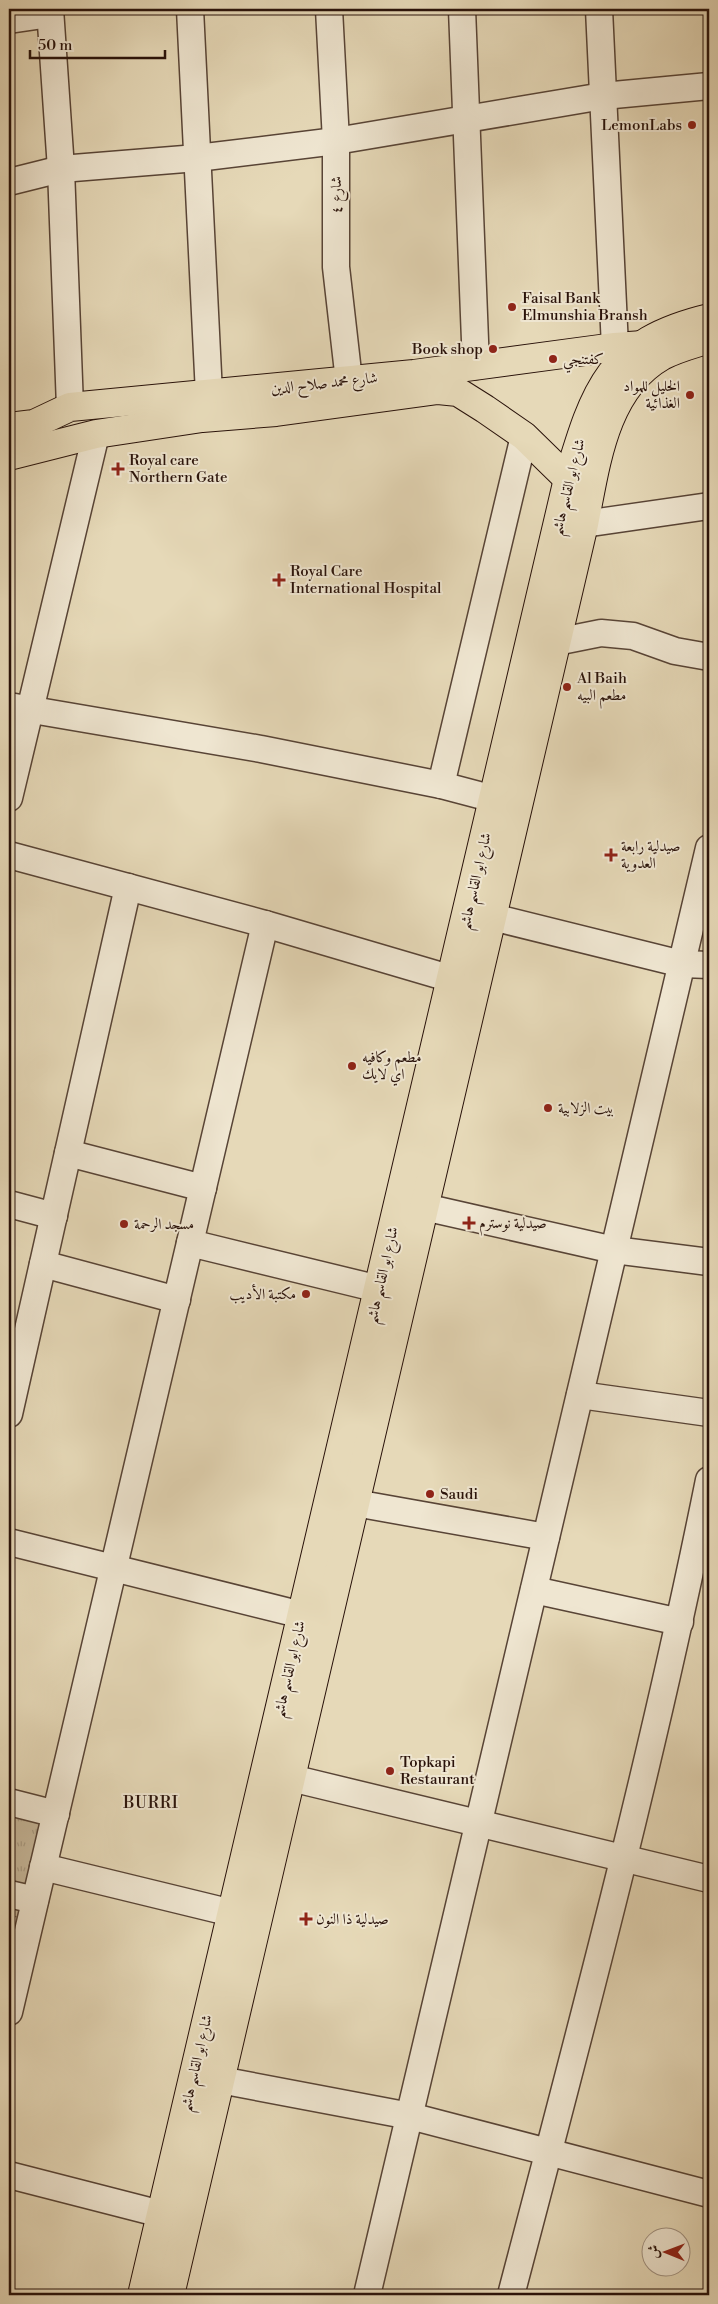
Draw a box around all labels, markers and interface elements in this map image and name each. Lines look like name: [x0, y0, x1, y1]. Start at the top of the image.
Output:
scale bar: [30, 28, 165, 60]
text: 50 m: [38, 36, 72, 55]
place label: LemonLabs: [601, 116, 682, 135]
marker: LemonLabs: [686, 119, 698, 131]
street label: شارع ٤: [327, 176, 349, 214]
place label: Faisal Bank Elmunshia Bransh: [522, 289, 648, 325]
marker: Faisal Bank Elmunshia Bransh: [506, 301, 518, 313]
place label: Book shop: [411, 340, 483, 359]
marker: Book shop: [487, 343, 499, 355]
place label: كفتنجي: [563, 350, 604, 373]
marker: كفتنجي: [547, 353, 559, 365]
street label: شارع محمد صلاح الدين: [270, 368, 379, 402]
place label: الخليل للمواد الغذائية: [623, 377, 680, 413]
marker: الخليل للمواد الغذائية: [684, 389, 696, 401]
street label: شارع ابو القاسم هاشم: [547, 437, 595, 539]
place label: Royal care Northern Gate: [129, 451, 227, 487]
marker: Royal care Northern Gate: [111, 462, 125, 476]
place label: Royal Care International Hospital: [290, 562, 442, 598]
marker: Royal Care International Hospital: [272, 573, 286, 587]
place label: Al Baih مطعم البيه: [576, 669, 627, 709]
marker: Al Baih مطعم البيه: [561, 681, 573, 693]
street label: شارع ابو القاسم هاشم: [455, 831, 501, 933]
place label: صيدلية رابعة العدوية: [621, 837, 681, 873]
marker: صيدلية رابعة العدوية: [605, 849, 617, 861]
place label: مطعم وكافيه اي لايك: [362, 1048, 422, 1086]
marker: مطعم وكافيه اي لايك: [346, 1060, 358, 1072]
place label: بيت الزلابية: [558, 1099, 614, 1118]
marker: بيت الزلابية: [542, 1102, 554, 1114]
place label: صيدلية نوسترم: [479, 1214, 547, 1236]
place label: مسجد الرحمة: [134, 1215, 194, 1234]
marker: صيدلية نوسترم: [463, 1217, 475, 1229]
marker: مسجد الرحمة: [118, 1218, 130, 1230]
street label: شارع ابو القاسم هاشم: [362, 1225, 408, 1327]
place label: مكتبة الأديب: [230, 1283, 296, 1304]
marker: مكتبة الأديب: [300, 1288, 312, 1300]
place label: Saudi: [440, 1485, 478, 1504]
marker: Saudi: [424, 1488, 436, 1500]
street label: شارع ابو القاسم هاشم: [269, 1619, 315, 1721]
place label: Topkapi Restaurant: [400, 1753, 475, 1789]
marker: Topkapi Restaurant: [384, 1765, 396, 1777]
district label: BURRI: [122, 1793, 179, 1813]
place label: صيدلية ذا النون: [316, 1910, 389, 1929]
marker: صيدلية ذا النون: [300, 1913, 312, 1925]
street label: شارع ابو القاسم هاشم: [176, 2013, 222, 2115]
north arrow: [640, 2226, 690, 2276]
text: ش: [645, 2245, 663, 2259]

